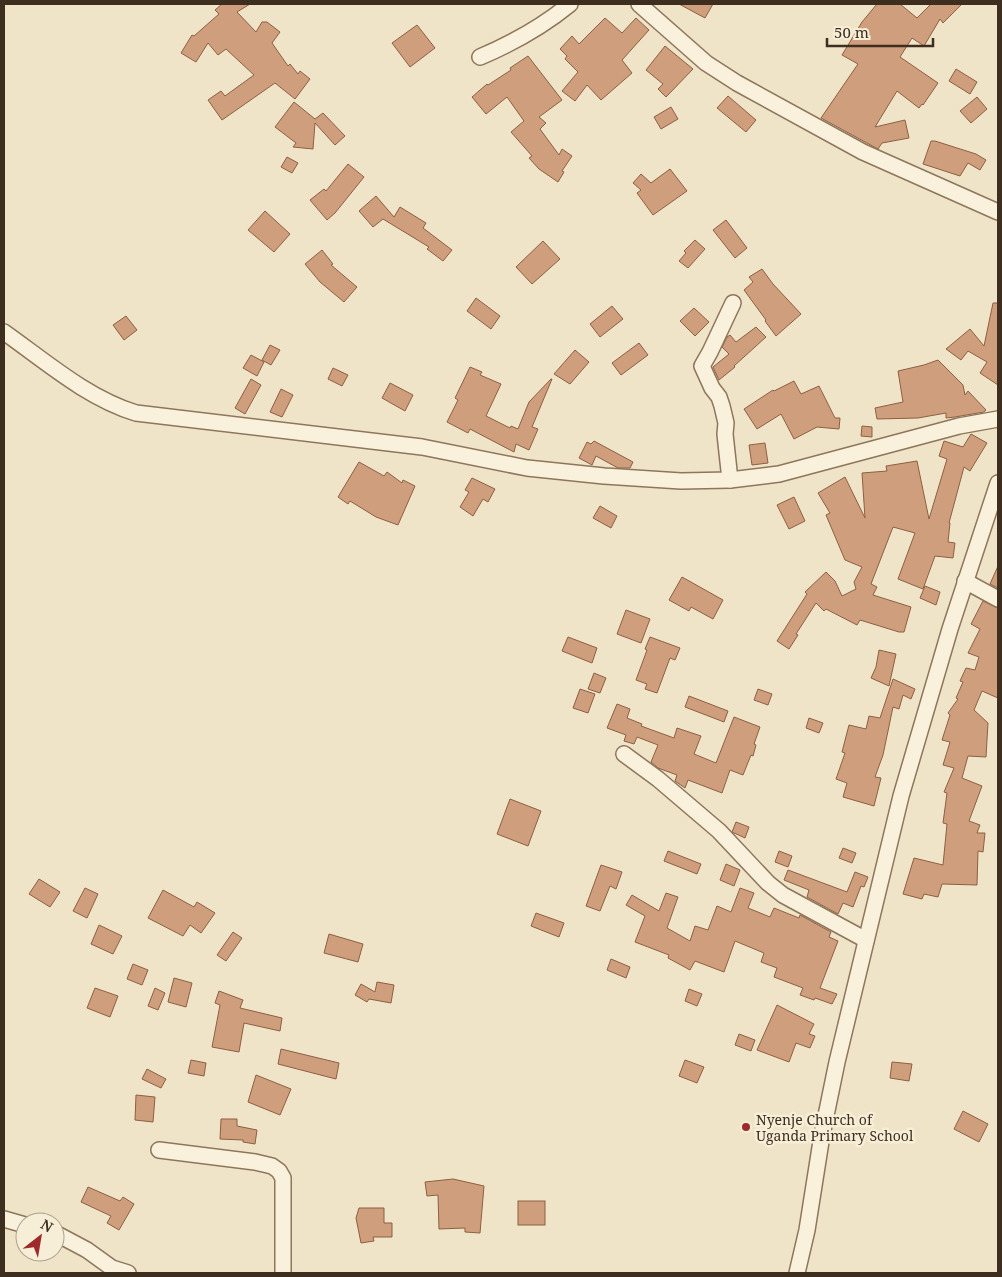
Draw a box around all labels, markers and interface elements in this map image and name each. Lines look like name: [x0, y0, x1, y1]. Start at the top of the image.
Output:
scale bar: [827, 15, 933, 47]
text: 50 m: [834, 22, 869, 42]
place label: Nyenje Church of Uganda Primary School: [756, 1110, 914, 1145]
marker: Nyenje Church of Uganda Primary School: [740, 1121, 752, 1133]
north arrow: [15, 1212, 65, 1262]
text: N: [37, 1214, 57, 1236]

